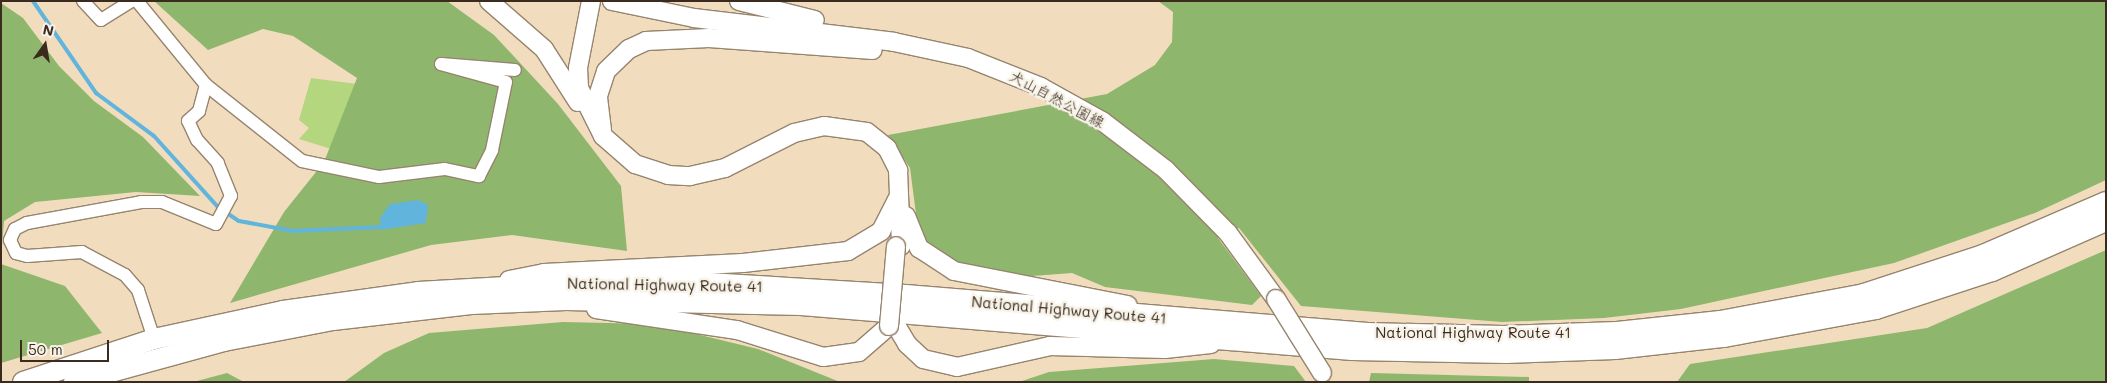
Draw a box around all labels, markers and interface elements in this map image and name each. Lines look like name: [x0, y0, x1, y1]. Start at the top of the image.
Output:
text: N: [41, 19, 56, 40]
north arrow: [20, 20, 70, 70]
street label: 犬山自然公園線: [1006, 66, 1108, 132]
street label: National Highway Route 41: [567, 274, 763, 296]
street label: National Highway Route 41: [971, 293, 1167, 327]
street label: National Highway Route 41: [1375, 324, 1571, 342]
scale bar: [22, 330, 111, 362]
text: 50 m: [28, 339, 63, 359]

